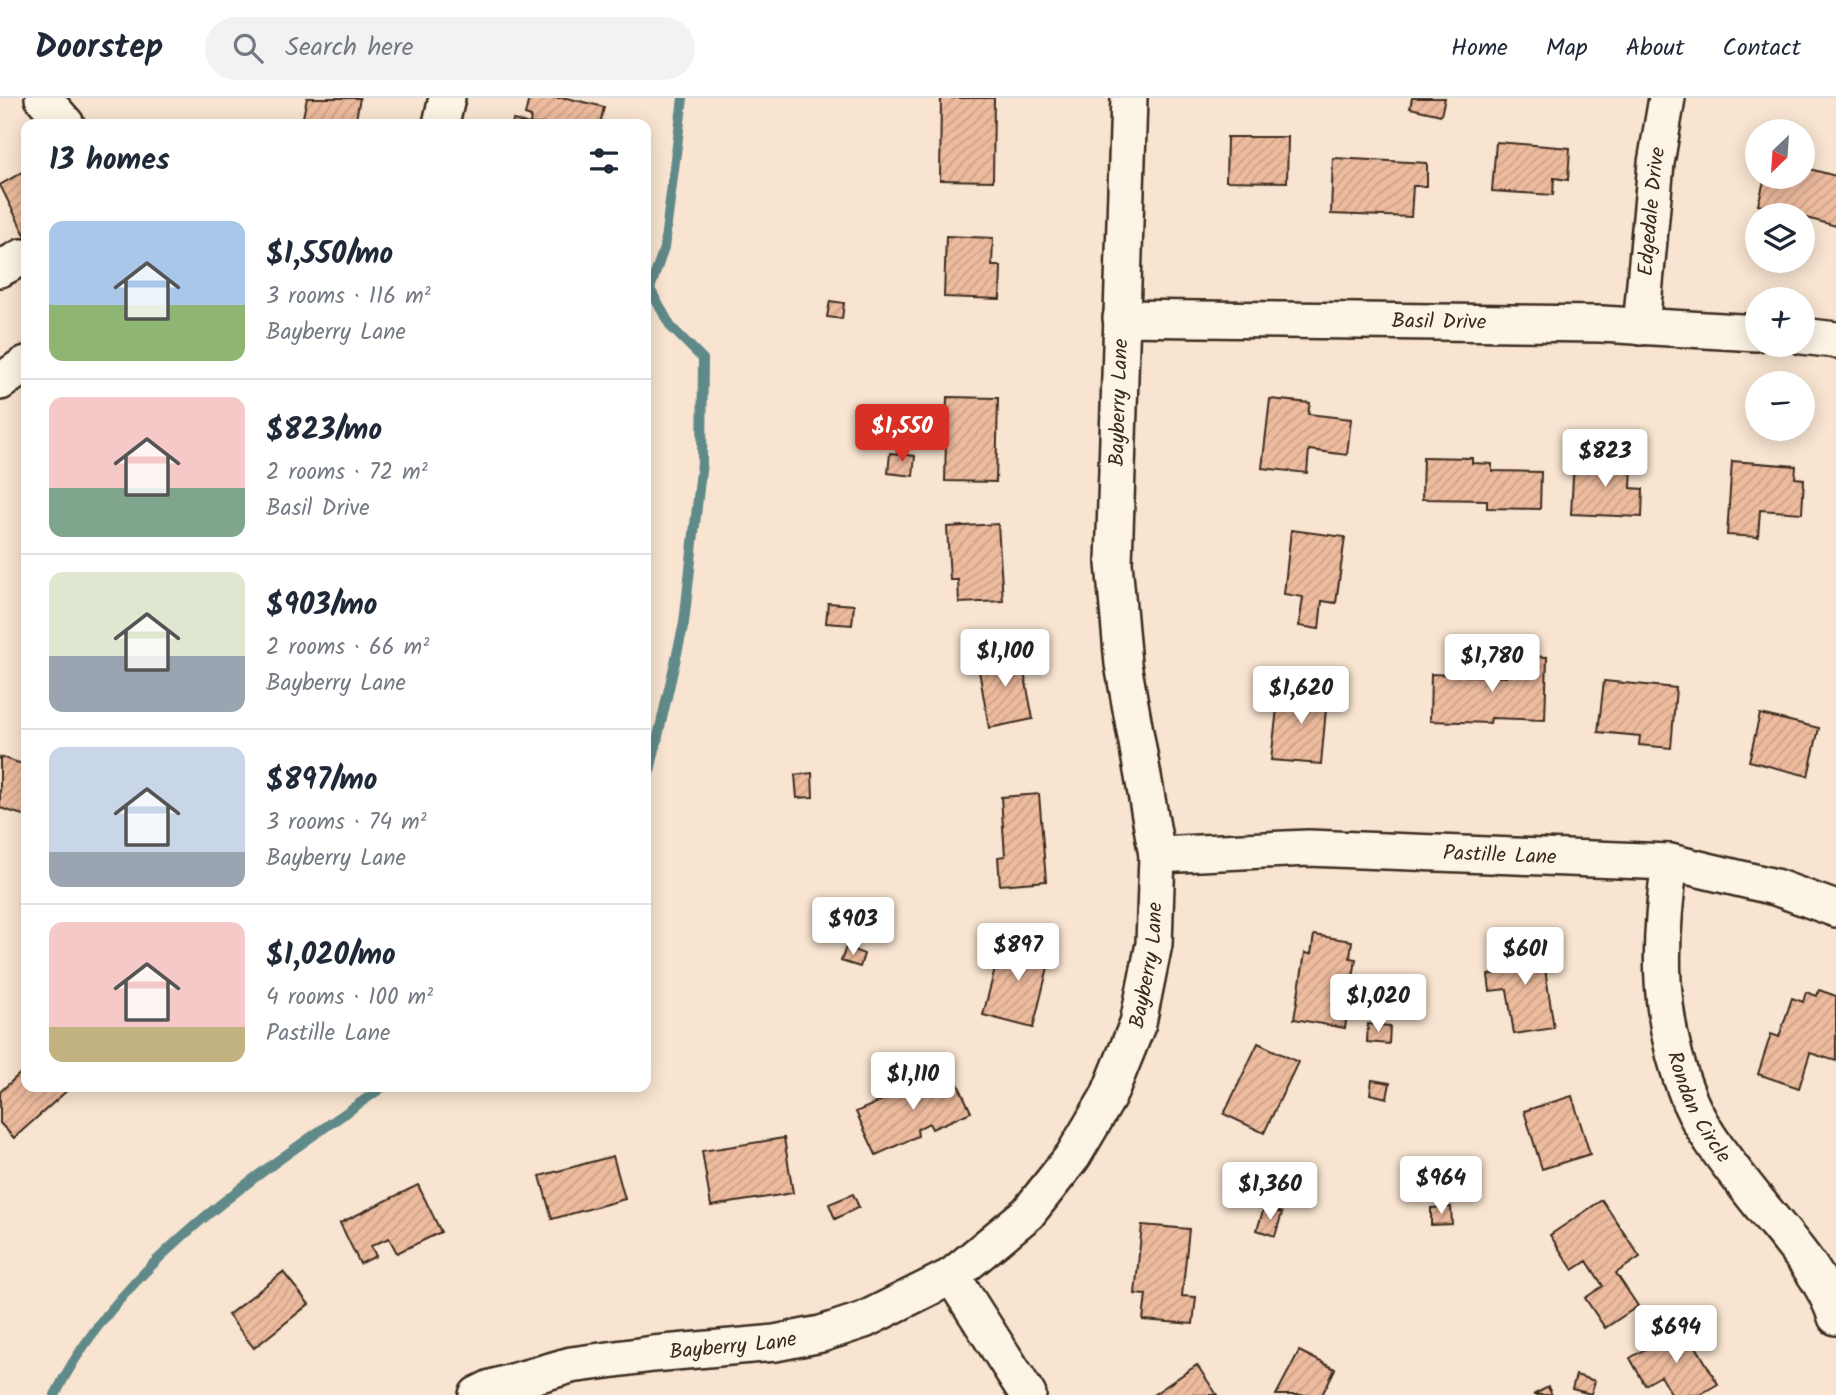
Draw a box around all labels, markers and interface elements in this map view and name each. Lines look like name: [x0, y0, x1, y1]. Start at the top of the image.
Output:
search box: [205, 17, 695, 80]
text: Doorstep: [35, 22, 163, 75]
text: Search here: [285, 27, 413, 69]
icon: search: [229, 29, 267, 67]
text: Home: [1451, 29, 1508, 68]
text: Map: [1546, 29, 1588, 68]
text: About: [1626, 29, 1684, 68]
text: Contact: [1722, 29, 1801, 68]
north arrow: [1745, 119, 1815, 189]
map controls: [1745, 119, 1815, 441]
text: 13 homes: [49, 137, 170, 185]
icon: filters: [585, 142, 623, 180]
street label: Edgedale Drive: [1629, 144, 1675, 277]
button: layers: [1745, 203, 1815, 273]
text: $1,550/mo: [266, 231, 393, 279]
icon: home: [105, 249, 189, 333]
text: 3 rooms · 116 m²: [266, 279, 431, 315]
button: +: [1745, 287, 1815, 357]
street label: Basil Drive: [1391, 305, 1487, 339]
text: Bayberry Lane: [266, 315, 406, 351]
street label: Bayberry Lane: [1101, 338, 1138, 467]
button: −: [1745, 371, 1815, 441]
pin: $1,550: [845, 404, 959, 464]
text: $823/mo: [266, 407, 382, 455]
text: $1,550: [871, 409, 933, 445]
icon: home: [105, 425, 189, 509]
pin: $823: [1564, 430, 1646, 489]
text: $823: [1578, 434, 1632, 470]
text: 2 rooms · 72 m²: [266, 455, 428, 491]
text: Basil Drive: [266, 491, 370, 527]
text: $903/mo: [266, 582, 377, 630]
icon: home: [105, 600, 189, 684]
text: 2 rooms · 66 m²: [266, 630, 429, 666]
pin: $1,100: [948, 630, 1062, 689]
text: $1,100: [976, 634, 1034, 670]
pin: $1,780: [1435, 634, 1549, 694]
text: $1,780: [1461, 639, 1523, 675]
text: Bayberry Lane: [266, 666, 406, 702]
pin: $1,620: [1244, 666, 1358, 726]
text: $1,620: [1269, 671, 1333, 707]
text: $897/mo: [266, 757, 378, 805]
icon: home: [105, 775, 189, 859]
text: 3 rooms · 74 m²: [266, 805, 427, 841]
street label: Pastille Lane: [1442, 837, 1558, 874]
text: Bayberry Lane: [266, 841, 406, 877]
pin: $903: [812, 898, 894, 957]
street label: Bayberry Lane: [1121, 901, 1172, 1031]
text: $903: [828, 902, 878, 938]
pin: $897: [977, 924, 1059, 983]
text: $897: [993, 928, 1043, 964]
pin: $601: [1484, 928, 1566, 987]
text: $1,020/mo: [266, 932, 396, 980]
text: $601: [1503, 932, 1547, 968]
icon: home: [105, 950, 189, 1034]
pin: $1,020: [1321, 974, 1435, 1034]
text: $1,020: [1346, 979, 1410, 1015]
text: 4 rooms · 100 m²: [266, 980, 433, 1016]
text: Pastille Lane: [266, 1016, 390, 1052]
street label: Rondan Circle: [1658, 1048, 1739, 1171]
pin: $1,110: [856, 1052, 970, 1112]
text: $1,110: [887, 1057, 939, 1093]
pin: $964: [1400, 1156, 1482, 1216]
text: $964: [1416, 1161, 1466, 1197]
pin: $1,360: [1213, 1162, 1327, 1222]
text: $1,360: [1238, 1167, 1302, 1203]
pin: $694: [1635, 1306, 1717, 1365]
text: $694: [1651, 1310, 1701, 1346]
street label: Bayberry Lane: [668, 1323, 800, 1369]

